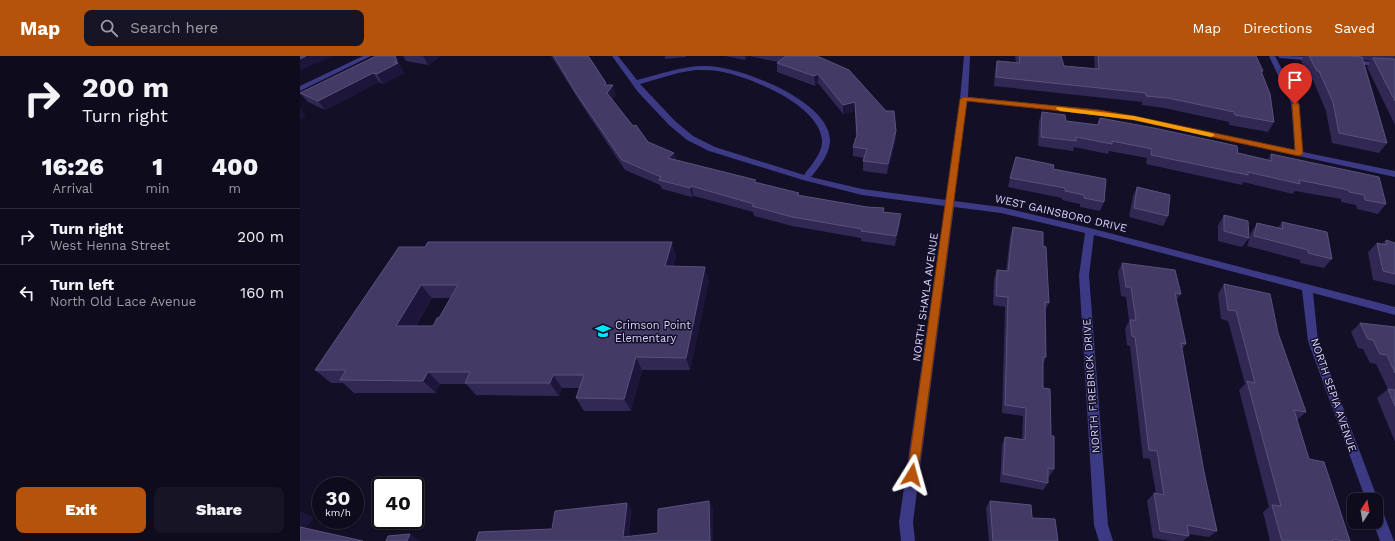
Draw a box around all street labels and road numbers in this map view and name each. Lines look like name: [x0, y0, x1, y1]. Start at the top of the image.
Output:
street label: WEST GAINSBORO DRIVE: [994, 192, 1128, 235]
street label: NORTH SHAYLA AVENUE: [910, 232, 941, 362]
street label: NORTH FIREBRICK DRIVE: [1080, 318, 1103, 454]
street label: NORTH SEPIA AVENUE: [1308, 336, 1359, 454]

